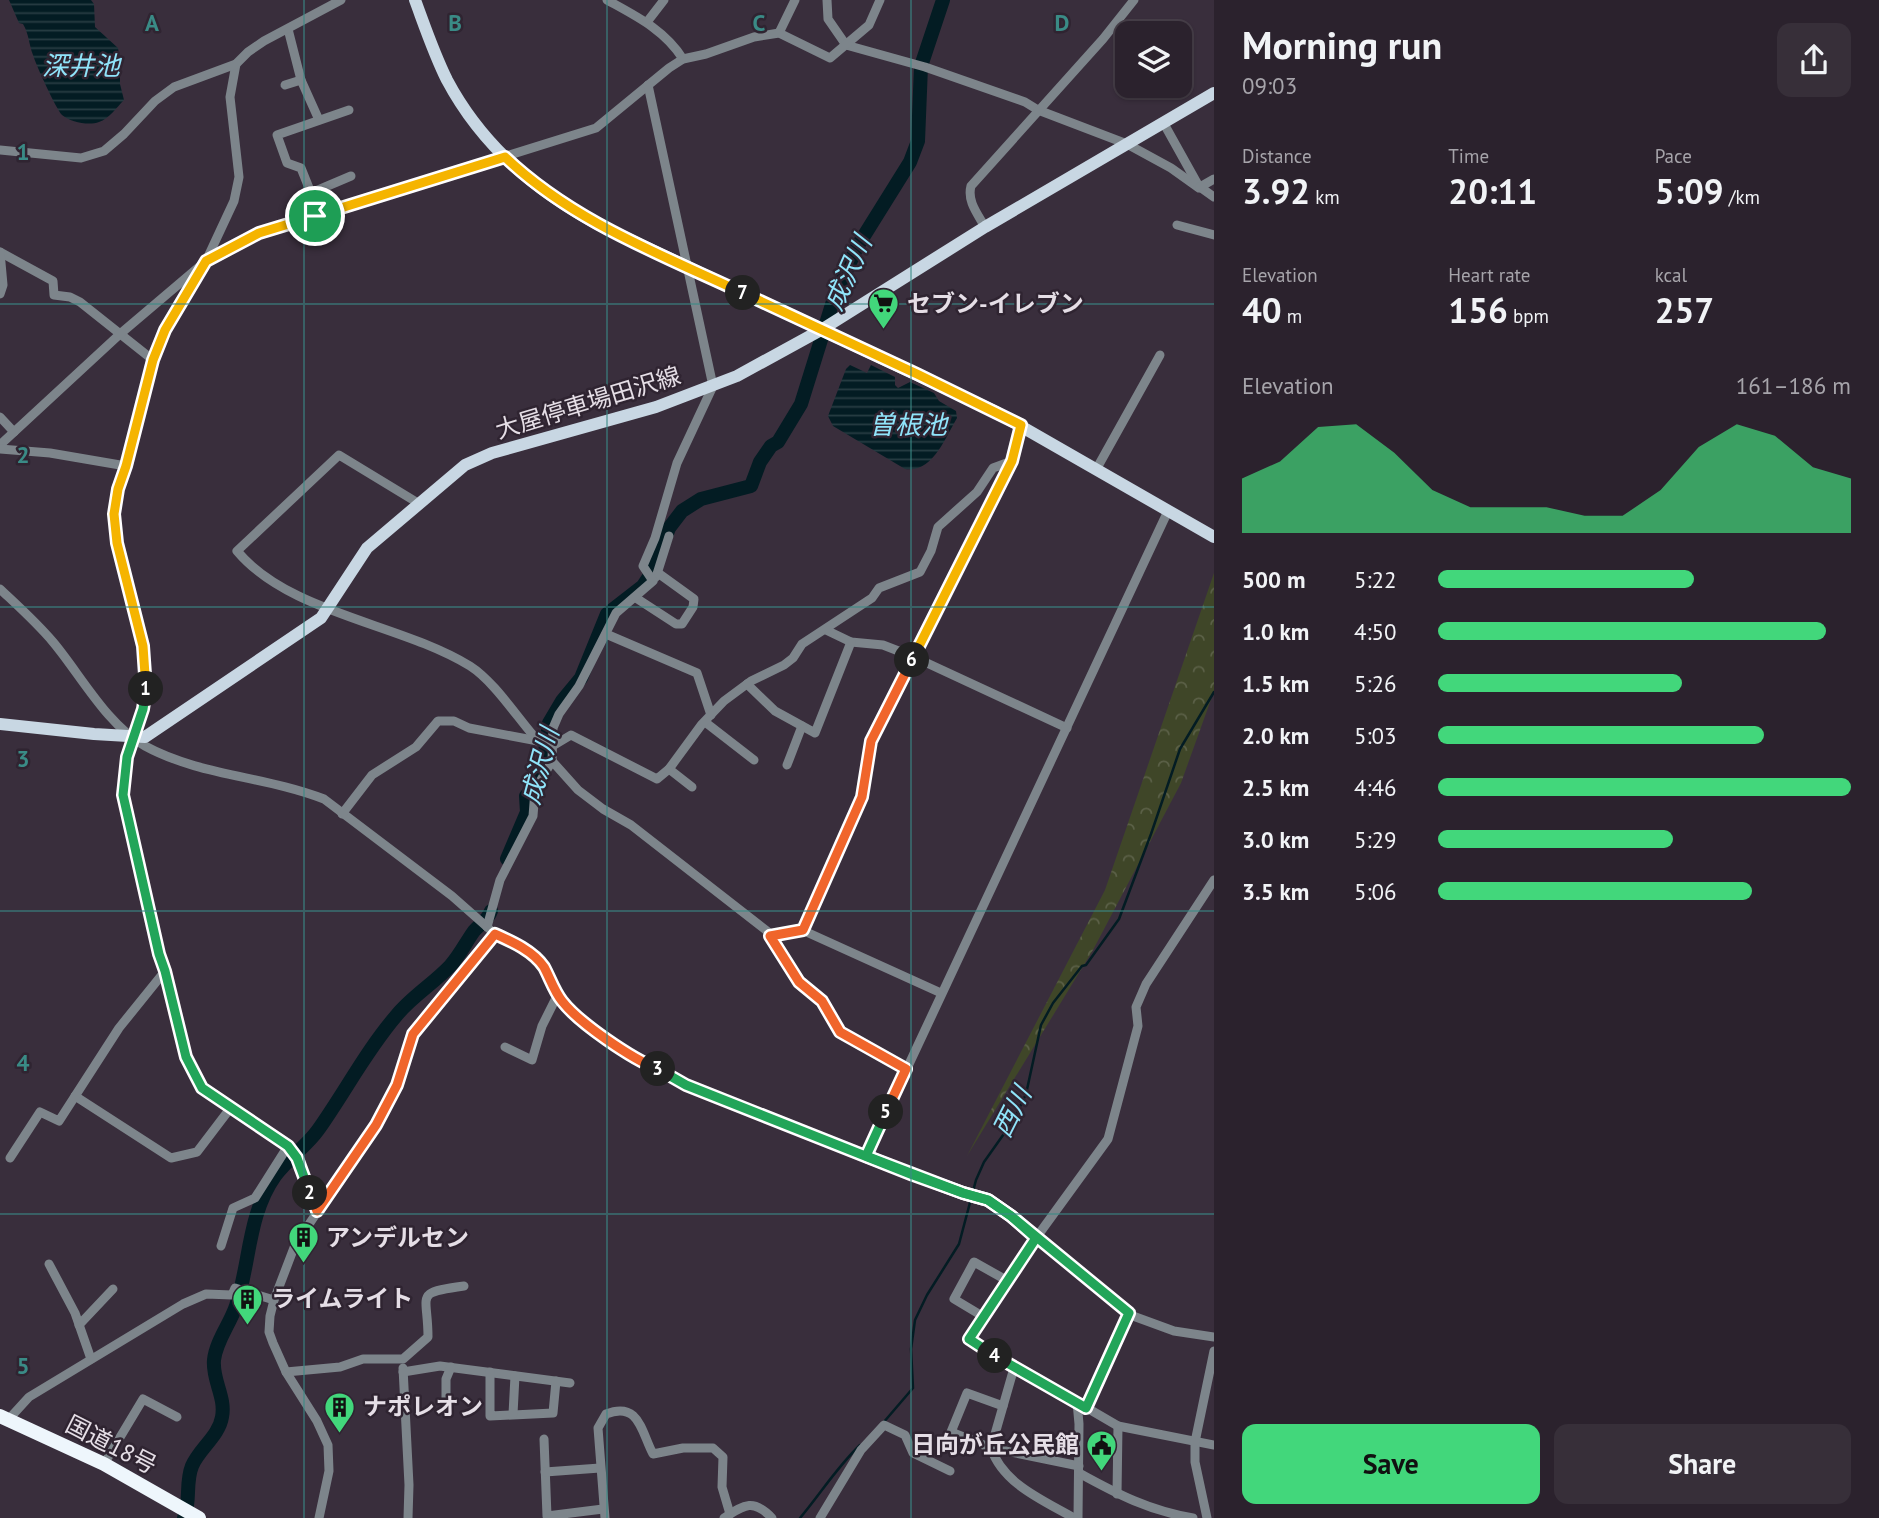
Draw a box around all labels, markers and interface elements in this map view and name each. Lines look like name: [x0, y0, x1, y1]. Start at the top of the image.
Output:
text: A: [145, 8, 159, 37]
text: B: [448, 8, 462, 37]
text: C: [753, 8, 766, 37]
text: D: [1055, 8, 1069, 37]
text: Morning run: [1242, 20, 1442, 69]
map controls: [1115, 21, 1192, 98]
button: layers: [1115, 21, 1192, 98]
button: share: [1777, 23, 1851, 97]
water label: 深井池: [42, 49, 123, 82]
text: 09:03: [1242, 71, 1297, 100]
text: 1: [16, 137, 30, 166]
text: Distance: [1242, 144, 1312, 168]
text: Time: [1448, 144, 1489, 168]
text: Pace: [1655, 144, 1692, 168]
text: 3.92: [1242, 168, 1310, 214]
text: 20:11: [1448, 168, 1537, 214]
text: 5:09: [1655, 168, 1724, 214]
text: km: [1310, 185, 1340, 209]
text: /km: [1724, 185, 1760, 209]
pin: [285, 186, 345, 246]
icon: arrive: [296, 197, 334, 235]
water label: 成沢川: [817, 228, 880, 315]
text: Elevation: [1242, 263, 1318, 287]
text: Heart rate: [1448, 263, 1530, 287]
text: kcal: [1655, 263, 1687, 287]
pin: 7: [726, 276, 760, 310]
text: 7: [737, 280, 748, 304]
supermarket icon: セブン-イレブン: [867, 287, 901, 331]
text: 40: [1242, 287, 1282, 333]
text: 156: [1448, 287, 1508, 333]
text: 257: [1655, 287, 1714, 333]
place label: セブン-イレブン: [907, 288, 1084, 319]
text: m: [1282, 304, 1302, 328]
text: bpm: [1508, 304, 1549, 328]
street label: 大屋停車場田沢線: [492, 360, 684, 445]
text: Elevation: [1242, 371, 1334, 400]
text: 161–186 m: [1736, 371, 1851, 400]
water label: 曽根池: [869, 408, 950, 441]
text: 2: [16, 440, 30, 469]
text: 500 m: [1242, 565, 1305, 594]
text: 5:22: [1354, 565, 1397, 594]
text: 1.0 km: [1242, 617, 1309, 646]
text: 4:50: [1354, 617, 1397, 646]
pin: 6: [894, 642, 930, 678]
text: 6: [906, 647, 917, 671]
text: 1.5 km: [1242, 669, 1309, 698]
text: 5:26: [1354, 669, 1397, 698]
pin: 1: [128, 672, 164, 706]
text: 1: [140, 676, 151, 700]
water label: 成沢川: [513, 721, 566, 808]
text: 2.0 km: [1242, 721, 1309, 750]
text: 5:03: [1354, 721, 1397, 750]
text: 3: [16, 744, 30, 773]
text: 2.5 km: [1242, 773, 1309, 802]
text: 4:46: [1354, 773, 1397, 802]
text: 3.0 km: [1242, 825, 1309, 854]
text: 5:29: [1354, 825, 1397, 854]
text: 3.5 km: [1242, 877, 1309, 906]
text: 5:06: [1354, 877, 1397, 906]
text: 4: [16, 1048, 30, 1077]
pin: 3: [640, 1052, 676, 1086]
text: 3: [652, 1056, 663, 1080]
water label: 西川: [985, 1078, 1039, 1142]
pin: 5: [868, 1094, 903, 1130]
text: 5: [880, 1099, 891, 1123]
pin: 2: [292, 1176, 328, 1210]
text: 2: [304, 1180, 315, 1204]
building icon: アンデルセン: [286, 1221, 320, 1265]
place label: アンデルセン: [326, 1222, 469, 1253]
building icon: ライムライト: [231, 1282, 265, 1326]
place label: ライムライト: [271, 1283, 413, 1314]
pin: 4: [978, 1338, 1012, 1374]
text: 4: [989, 1343, 1000, 1367]
text: 5: [16, 1351, 30, 1380]
building icon: ナポレオン: [323, 1390, 357, 1434]
place label: ナポレオン: [363, 1391, 483, 1422]
street label: 国道18号: [60, 1408, 162, 1481]
button: Save: [1242, 1424, 1540, 1504]
button: Share: [1554, 1424, 1851, 1504]
public building icon: 日向が丘公民館: [1085, 1428, 1119, 1472]
place label: 日向が丘公民館: [911, 1429, 1079, 1460]

